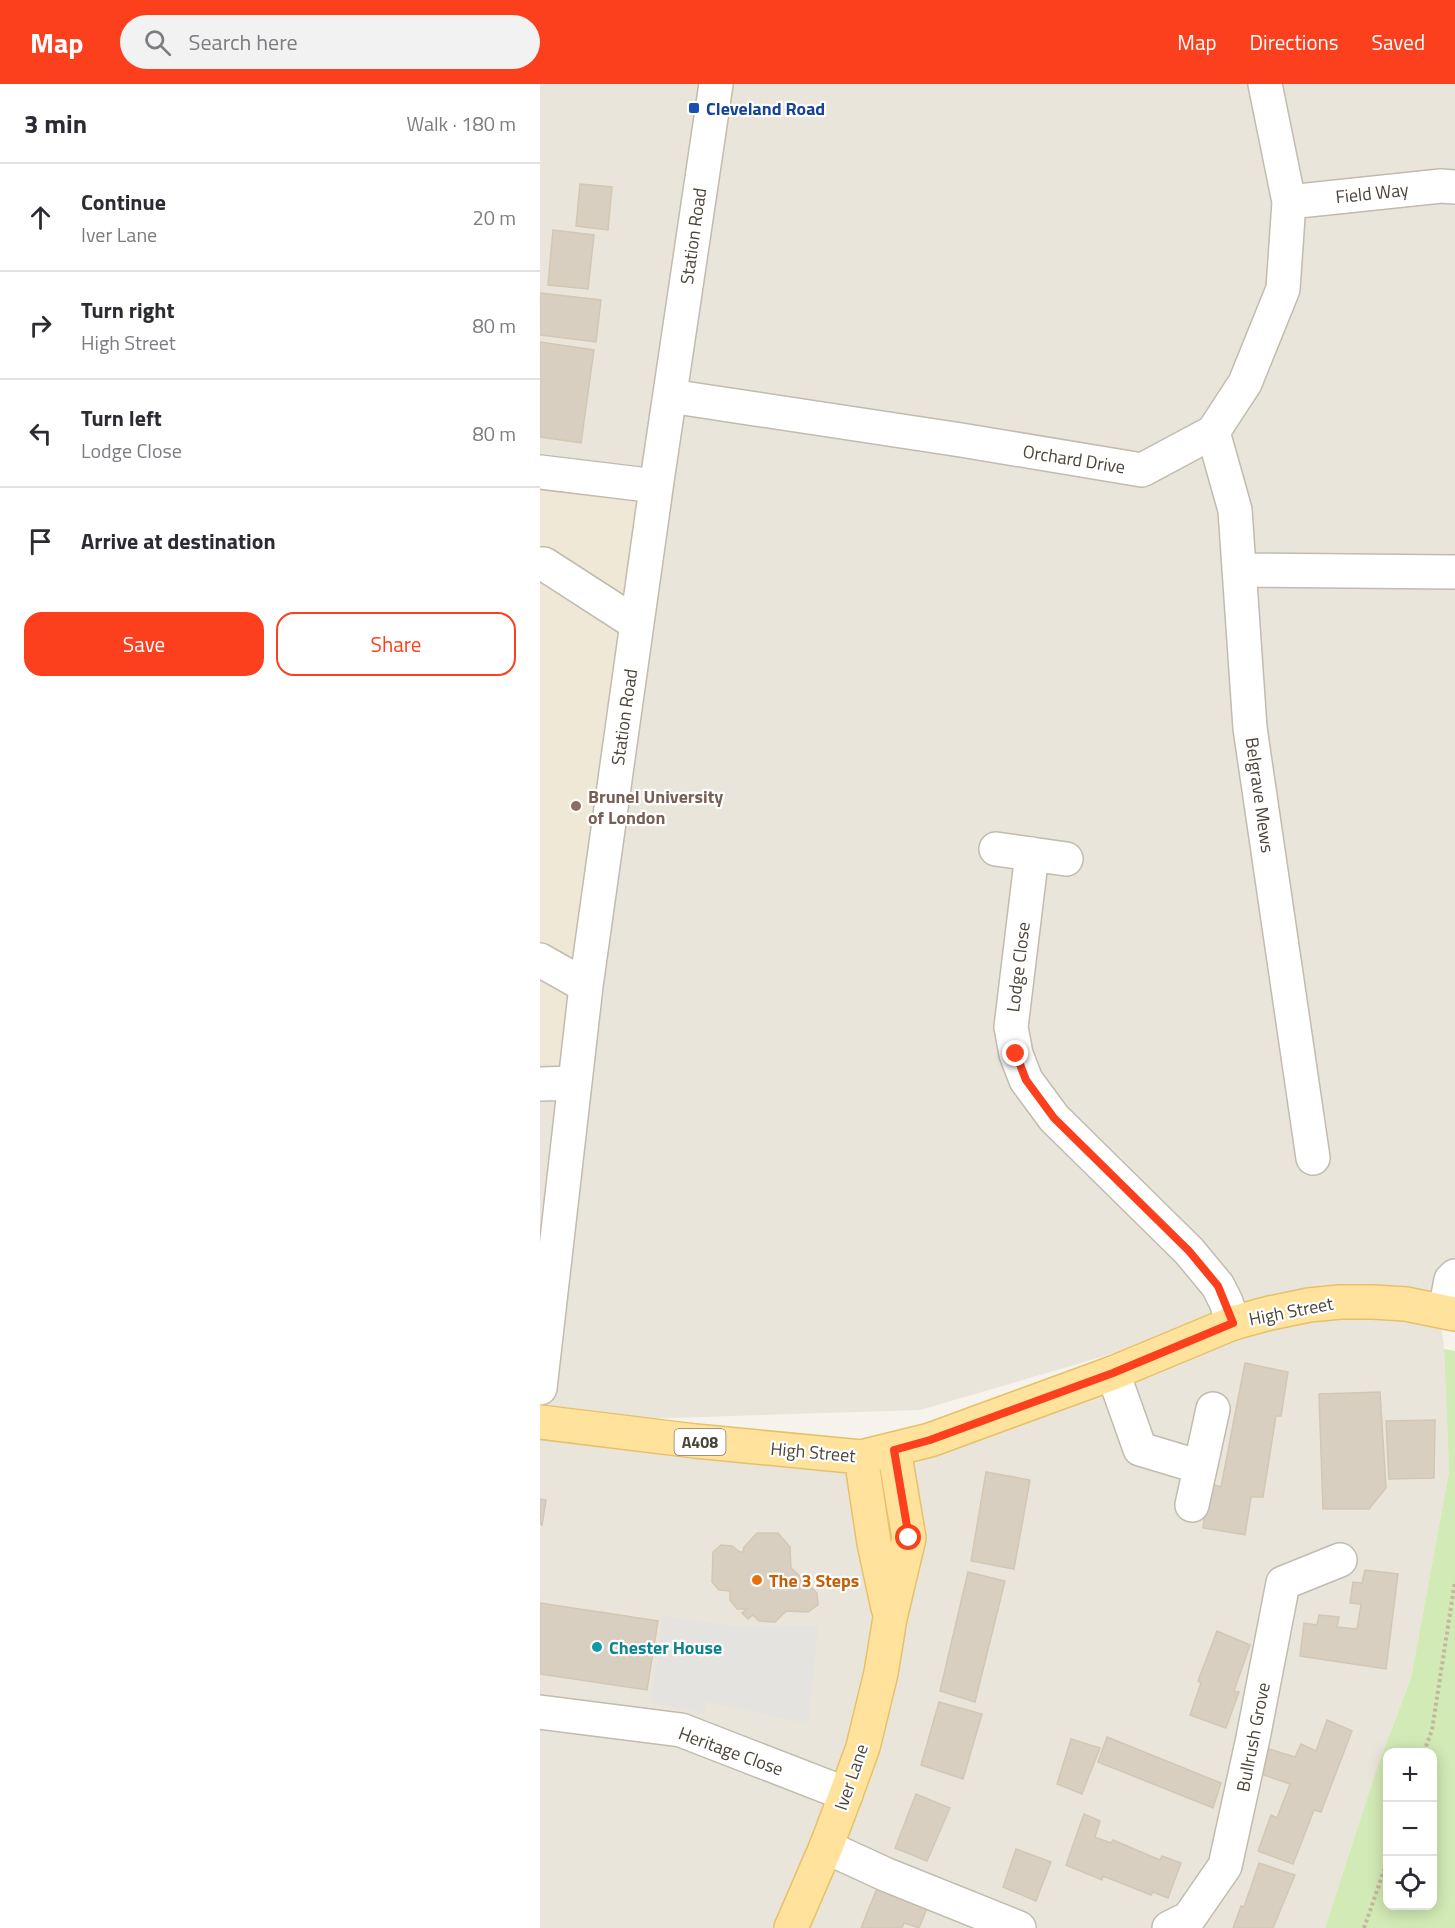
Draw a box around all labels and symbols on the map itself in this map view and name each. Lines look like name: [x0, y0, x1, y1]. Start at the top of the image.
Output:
place label: Cleveland Road: [706, 95, 825, 122]
marker: Cleveland Road: [687, 101, 701, 115]
street label: Field Way: [1334, 176, 1410, 210]
street label: Station Road: [673, 186, 713, 286]
street label: Orchard Drive: [1021, 438, 1127, 480]
street label: Station Road: [604, 667, 644, 767]
street label: Belgrave Mews: [1239, 736, 1281, 854]
place label: Brunel University of London: [588, 783, 723, 831]
marker: Brunel University of London: [569, 799, 583, 813]
street label: Lodge Close: [999, 920, 1037, 1014]
route end: [1002, 1040, 1028, 1066]
street label: High Street: [1247, 1289, 1336, 1332]
road number: A408: [674, 1429, 726, 1455]
street label: High Street: [769, 1435, 857, 1469]
route start: [895, 1524, 921, 1550]
place label: The 3 Steps: [769, 1567, 859, 1594]
marker: The 3 Steps: [750, 1573, 764, 1587]
place label: Chester House: [609, 1634, 722, 1661]
marker: Chester House: [590, 1640, 604, 1654]
street label: Bullrush Grove: [1229, 1680, 1277, 1794]
street label: Heritage Close: [675, 1720, 787, 1782]
street label: Iver Lane: [827, 1740, 875, 1814]

